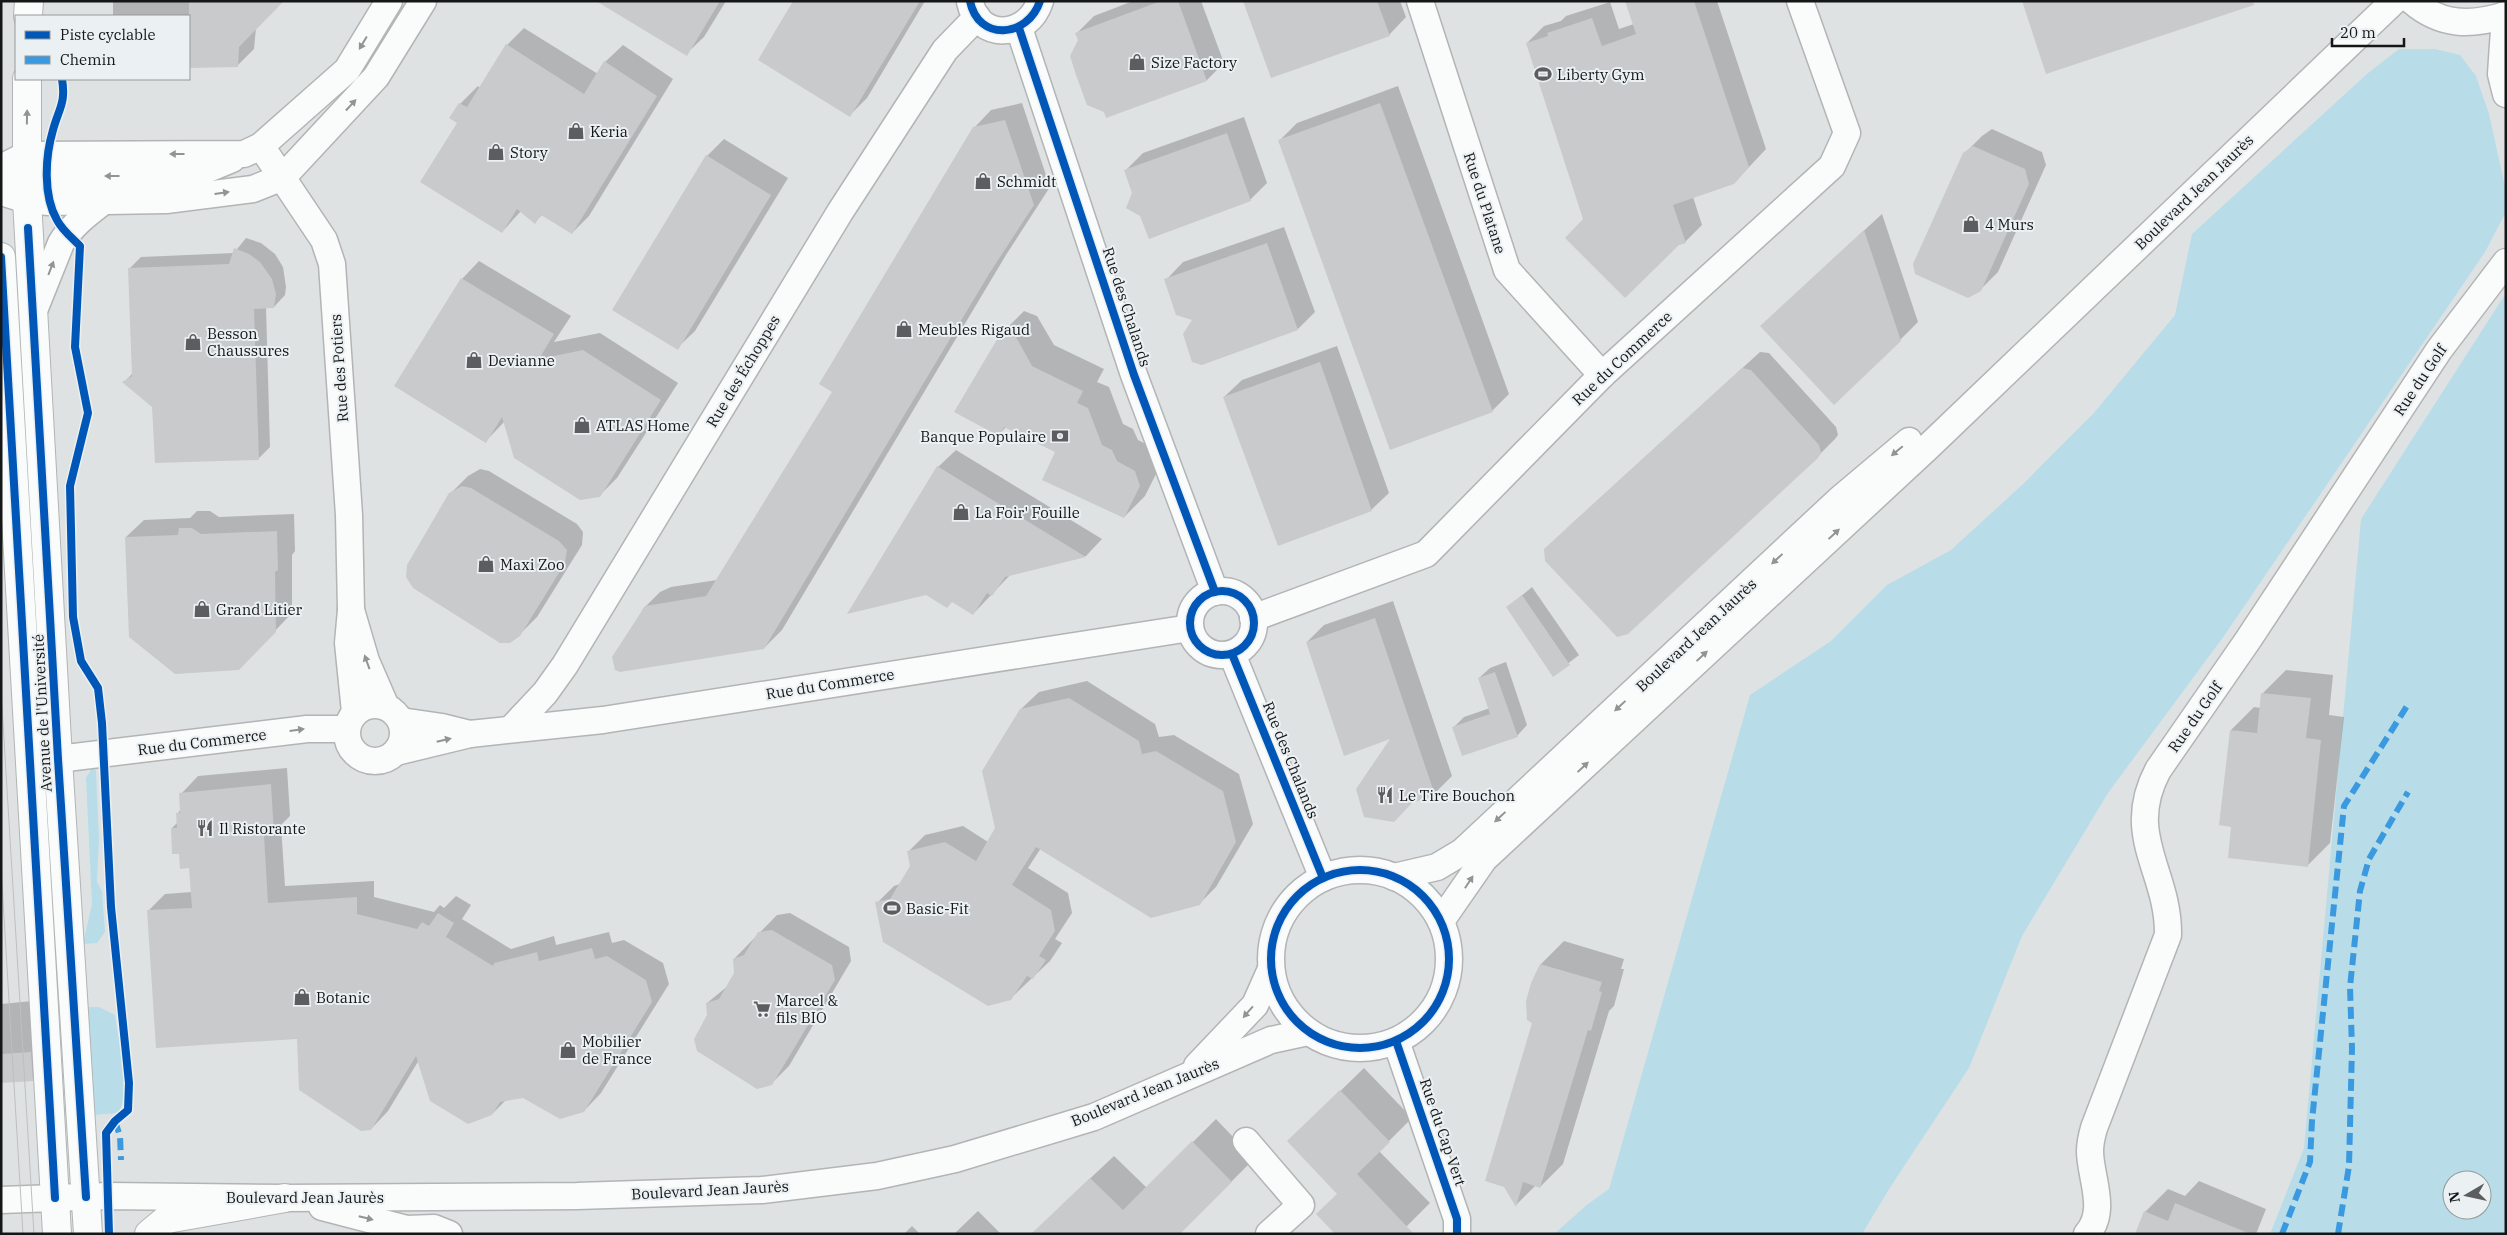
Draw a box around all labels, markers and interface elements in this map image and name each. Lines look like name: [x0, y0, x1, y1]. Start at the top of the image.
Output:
legend: [15, 15, 190, 80]
scale bar: [2332, 15, 2404, 47]
text: 20 m: [2340, 23, 2376, 42]
text: Piste cyclable: [60, 25, 156, 44]
one-way arrow: [359, 36, 368, 49]
text: Chemin: [60, 50, 116, 69]
shop icon: Size Factory: [1127, 52, 1147, 72]
place label: Size Factory: [1151, 53, 1237, 72]
sports icon: Liberty Gym: [1533, 64, 1553, 84]
place label: Liberty Gym: [1557, 65, 1645, 84]
one-way arrow: [345, 99, 357, 111]
one-way arrow: [23, 109, 31, 125]
shop icon: Keria: [566, 121, 586, 141]
place label: Keria: [590, 122, 628, 141]
street label: Boulevard Jean Jaurès: [2131, 130, 2257, 254]
shop icon: Story: [486, 142, 506, 162]
place label: Story: [510, 143, 548, 162]
one-way arrow: [168, 150, 184, 158]
street label: Rue du Platane: [1460, 150, 1510, 256]
shop icon: Schmidt: [973, 171, 993, 191]
one-way arrow: [104, 172, 120, 180]
place label: Schmidt: [997, 172, 1056, 191]
one-way arrow: [215, 189, 231, 197]
shop icon: 4 Murs: [1961, 214, 1981, 234]
place label: 4 Murs: [1985, 215, 2034, 234]
street label: Rue des Chalands: [1099, 245, 1155, 369]
one-way arrow: [47, 260, 55, 275]
street label: Rue du Commerce: [1568, 307, 1676, 409]
street label: Rue des Échoppes: [702, 311, 784, 431]
street label: Rue des Potiers: [326, 313, 352, 423]
shop icon: Meubles Rigaud: [894, 319, 914, 339]
place label: Meubles Rigaud: [918, 320, 1030, 339]
place label: Besson Chaussures: [207, 324, 289, 360]
shop icon: Besson Chaussures: [183, 332, 203, 352]
street label: Rue du Golf: [2389, 340, 2451, 419]
shop icon: Devianne: [464, 350, 484, 370]
place label: Devianne: [488, 351, 555, 370]
shop icon: ATLAS Home: [572, 415, 592, 435]
place label: ATLAS Home: [596, 416, 690, 435]
bank icon: Banque Populaire: [1050, 426, 1070, 446]
place label: Banque Populaire: [920, 427, 1046, 446]
one-way arrow: [1891, 445, 1904, 456]
shop icon: La Foir' Fouille: [951, 502, 971, 522]
place label: La Foir' Fouille: [975, 503, 1080, 522]
one-way arrow: [1828, 528, 1840, 540]
one-way arrow: [1771, 553, 1783, 565]
shop icon: Maxi Zoo: [476, 554, 496, 574]
place label: Maxi Zoo: [500, 555, 564, 574]
street label: Boulevard Jean Jaurès: [1632, 574, 1760, 696]
shop icon: Grand Litier: [192, 599, 212, 619]
place label: Grand Litier: [216, 600, 303, 619]
street label: Avenue de l'Université: [28, 633, 56, 793]
one-way arrow: [1696, 650, 1708, 662]
one-way arrow: [363, 654, 371, 669]
street label: Rue du Commerce: [764, 664, 896, 704]
street label: Rue du Golf: [2164, 677, 2227, 756]
street label: Rue des Chalands: [1259, 699, 1323, 821]
one-way arrow: [1614, 700, 1626, 712]
street label: Rue du Commerce: [136, 725, 268, 759]
one-way arrow: [290, 726, 306, 734]
one-way arrow: [436, 736, 451, 744]
one-way arrow: [1577, 761, 1589, 773]
restaurant icon: Le Tire Bouchon: [1375, 785, 1395, 805]
place label: Le Tire Bouchon: [1399, 786, 1515, 805]
one-way arrow: [1495, 811, 1507, 823]
restaurant icon: Il Ristorante: [195, 818, 215, 838]
place label: Il Ristorante: [219, 819, 306, 838]
one-way arrow: [1464, 875, 1474, 888]
sports icon: Basic-Fit: [882, 898, 902, 918]
place label: Basic-Fit: [906, 899, 969, 918]
shop icon: Botanic: [292, 987, 312, 1007]
place label: Botanic: [316, 988, 370, 1007]
place label: Marcel & fils BIO: [776, 991, 839, 1027]
supermarket icon: Marcel & fils BIO: [752, 999, 772, 1019]
one-way arrow: [1243, 1005, 1254, 1018]
place label: Mobilier de France: [582, 1032, 652, 1068]
shop icon: Mobilier de France: [558, 1040, 578, 1060]
street label: Boulevard Jean Jaurès: [1068, 1054, 1222, 1130]
street label: Rue du Cap Vert: [1416, 1076, 1470, 1188]
north arrow: [2442, 1170, 2492, 1220]
street label: Boulevard Jean Jaurès: [631, 1176, 789, 1204]
street label: Boulevard Jean Jaurès: [226, 1188, 384, 1207]
text: N: [2444, 1190, 2464, 1204]
one-way arrow: [358, 1214, 373, 1222]

